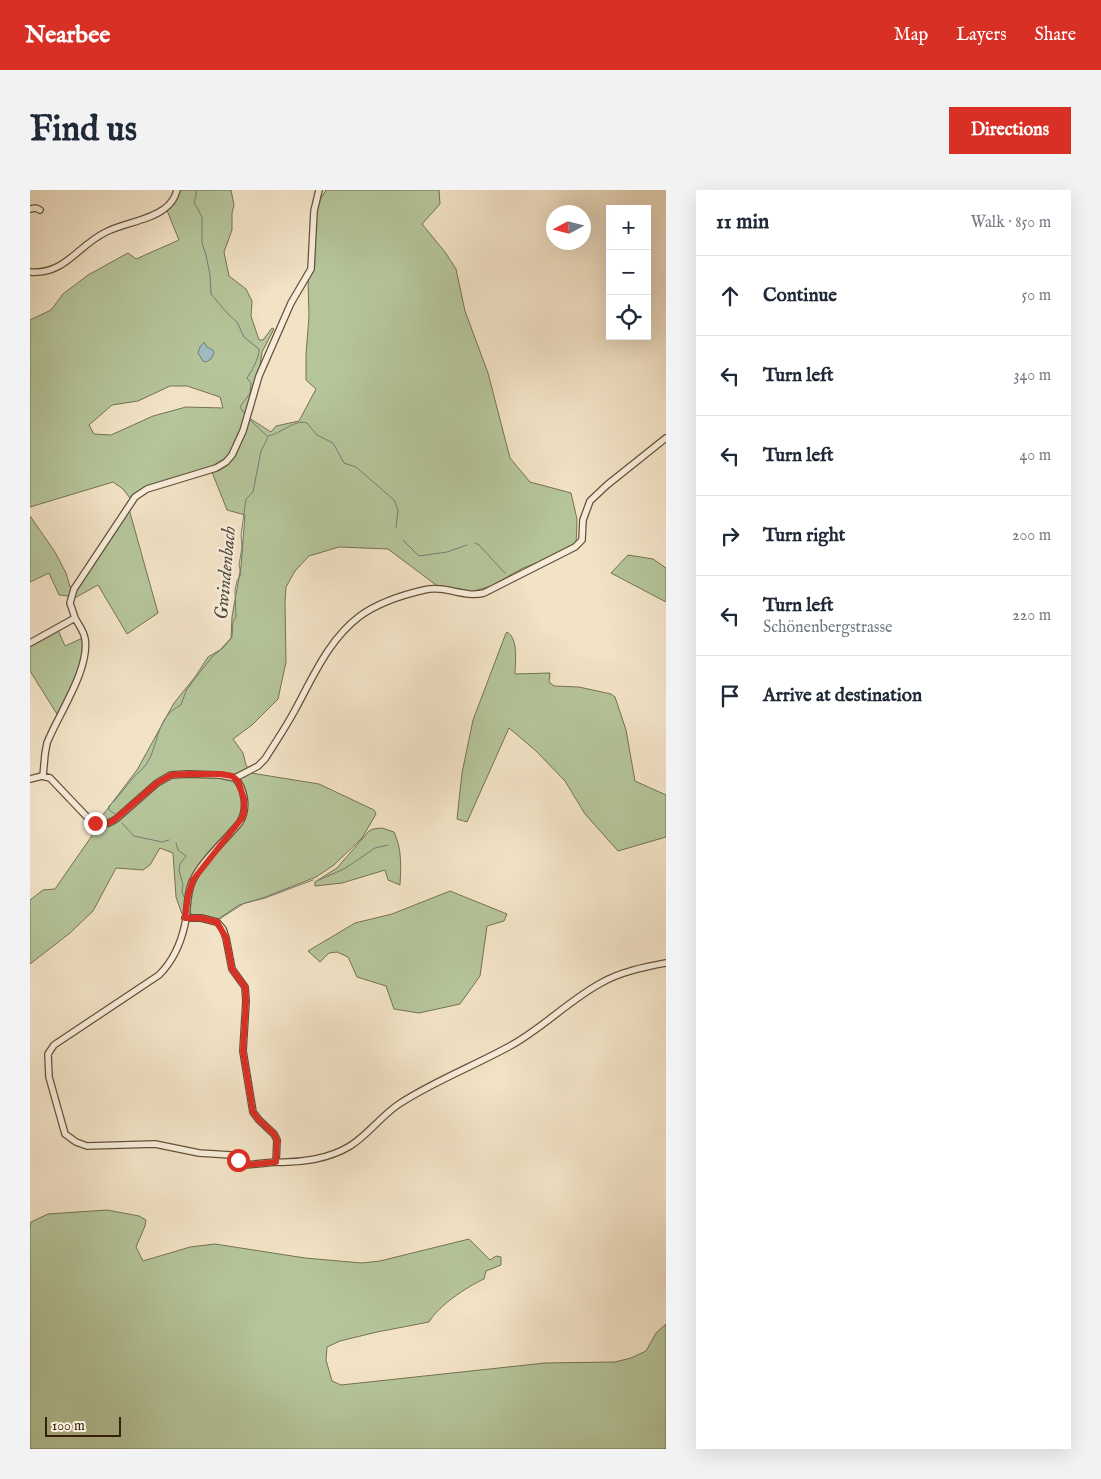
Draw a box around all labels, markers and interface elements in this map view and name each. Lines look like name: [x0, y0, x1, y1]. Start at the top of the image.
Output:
text: Nearbee: [25, 20, 110, 51]
text: Map: [894, 24, 928, 47]
text: Layers: [956, 24, 1007, 47]
text: Share: [1035, 24, 1076, 47]
button: Directions: [949, 107, 1071, 154]
text: Find us: [30, 108, 137, 153]
north arrow: [546, 205, 591, 250]
map controls: [606, 205, 651, 340]
button: +: [606, 205, 651, 250]
text: 11 min: [716, 209, 769, 236]
text: Walk · 850 m: [971, 213, 1051, 233]
button: −: [606, 250, 651, 295]
icon: ahead: [716, 282, 744, 310]
text: Continue: [763, 284, 837, 308]
text: 50 m: [1022, 286, 1051, 306]
button: locate: [606, 295, 651, 340]
icon: left: [716, 362, 744, 390]
text: Turn left: [763, 364, 834, 388]
text: 340 m: [1013, 366, 1051, 386]
icon: left: [716, 442, 744, 470]
text: Turn left: [763, 444, 834, 468]
text: 40 m: [1019, 446, 1051, 466]
icon: right: [716, 522, 744, 550]
text: Turn right: [763, 524, 845, 548]
water label: Gwindenbach: [210, 525, 242, 621]
text: 200 m: [1012, 526, 1051, 546]
text: Turn left: [763, 594, 834, 618]
icon: left: [716, 602, 744, 630]
text: 220 m: [1012, 606, 1051, 626]
text: Schönenbergstrasse: [763, 618, 892, 638]
icon: arrive: [716, 682, 744, 710]
text: Arrive at destination: [763, 684, 922, 708]
route end: [84, 812, 107, 835]
route start: [227, 1149, 250, 1172]
scale bar: [45, 1414, 121, 1437]
text: 100 m: [52, 1417, 85, 1435]

